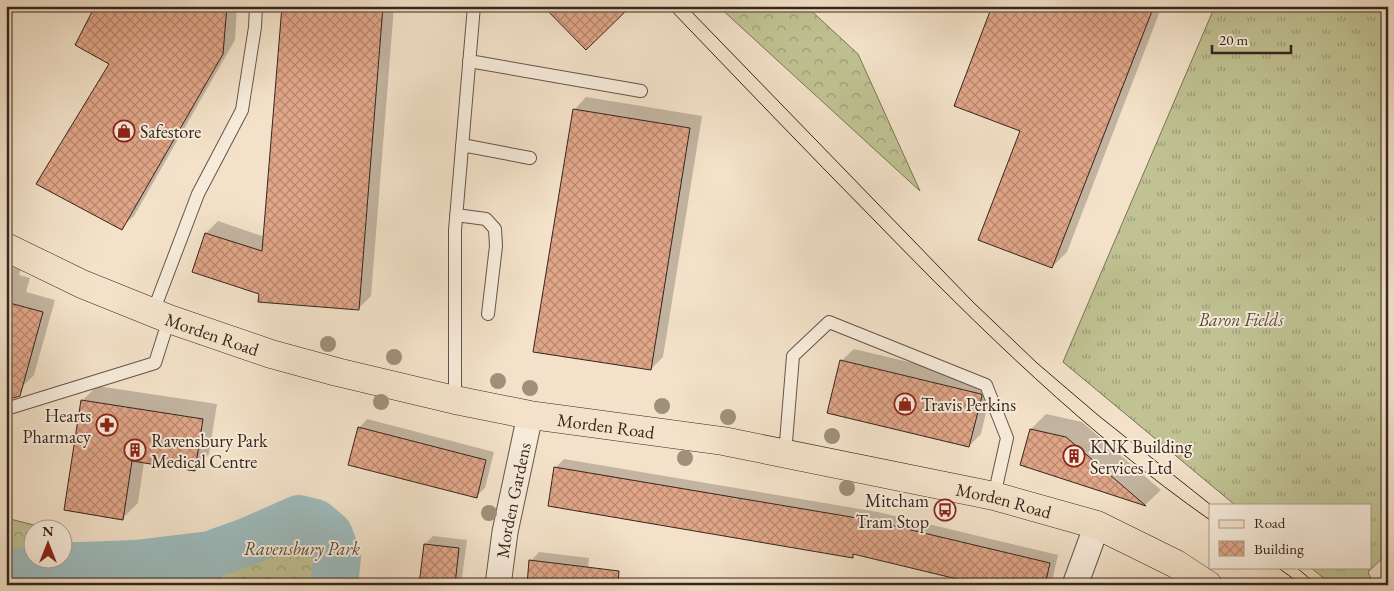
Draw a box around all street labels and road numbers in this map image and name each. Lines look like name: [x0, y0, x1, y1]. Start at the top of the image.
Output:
street label: Morden Road: [162, 307, 263, 361]
street label: Morden Road: [556, 407, 657, 443]
street label: Morden Gardens: [490, 440, 535, 560]
street label: Morden Road: [954, 477, 1055, 523]

